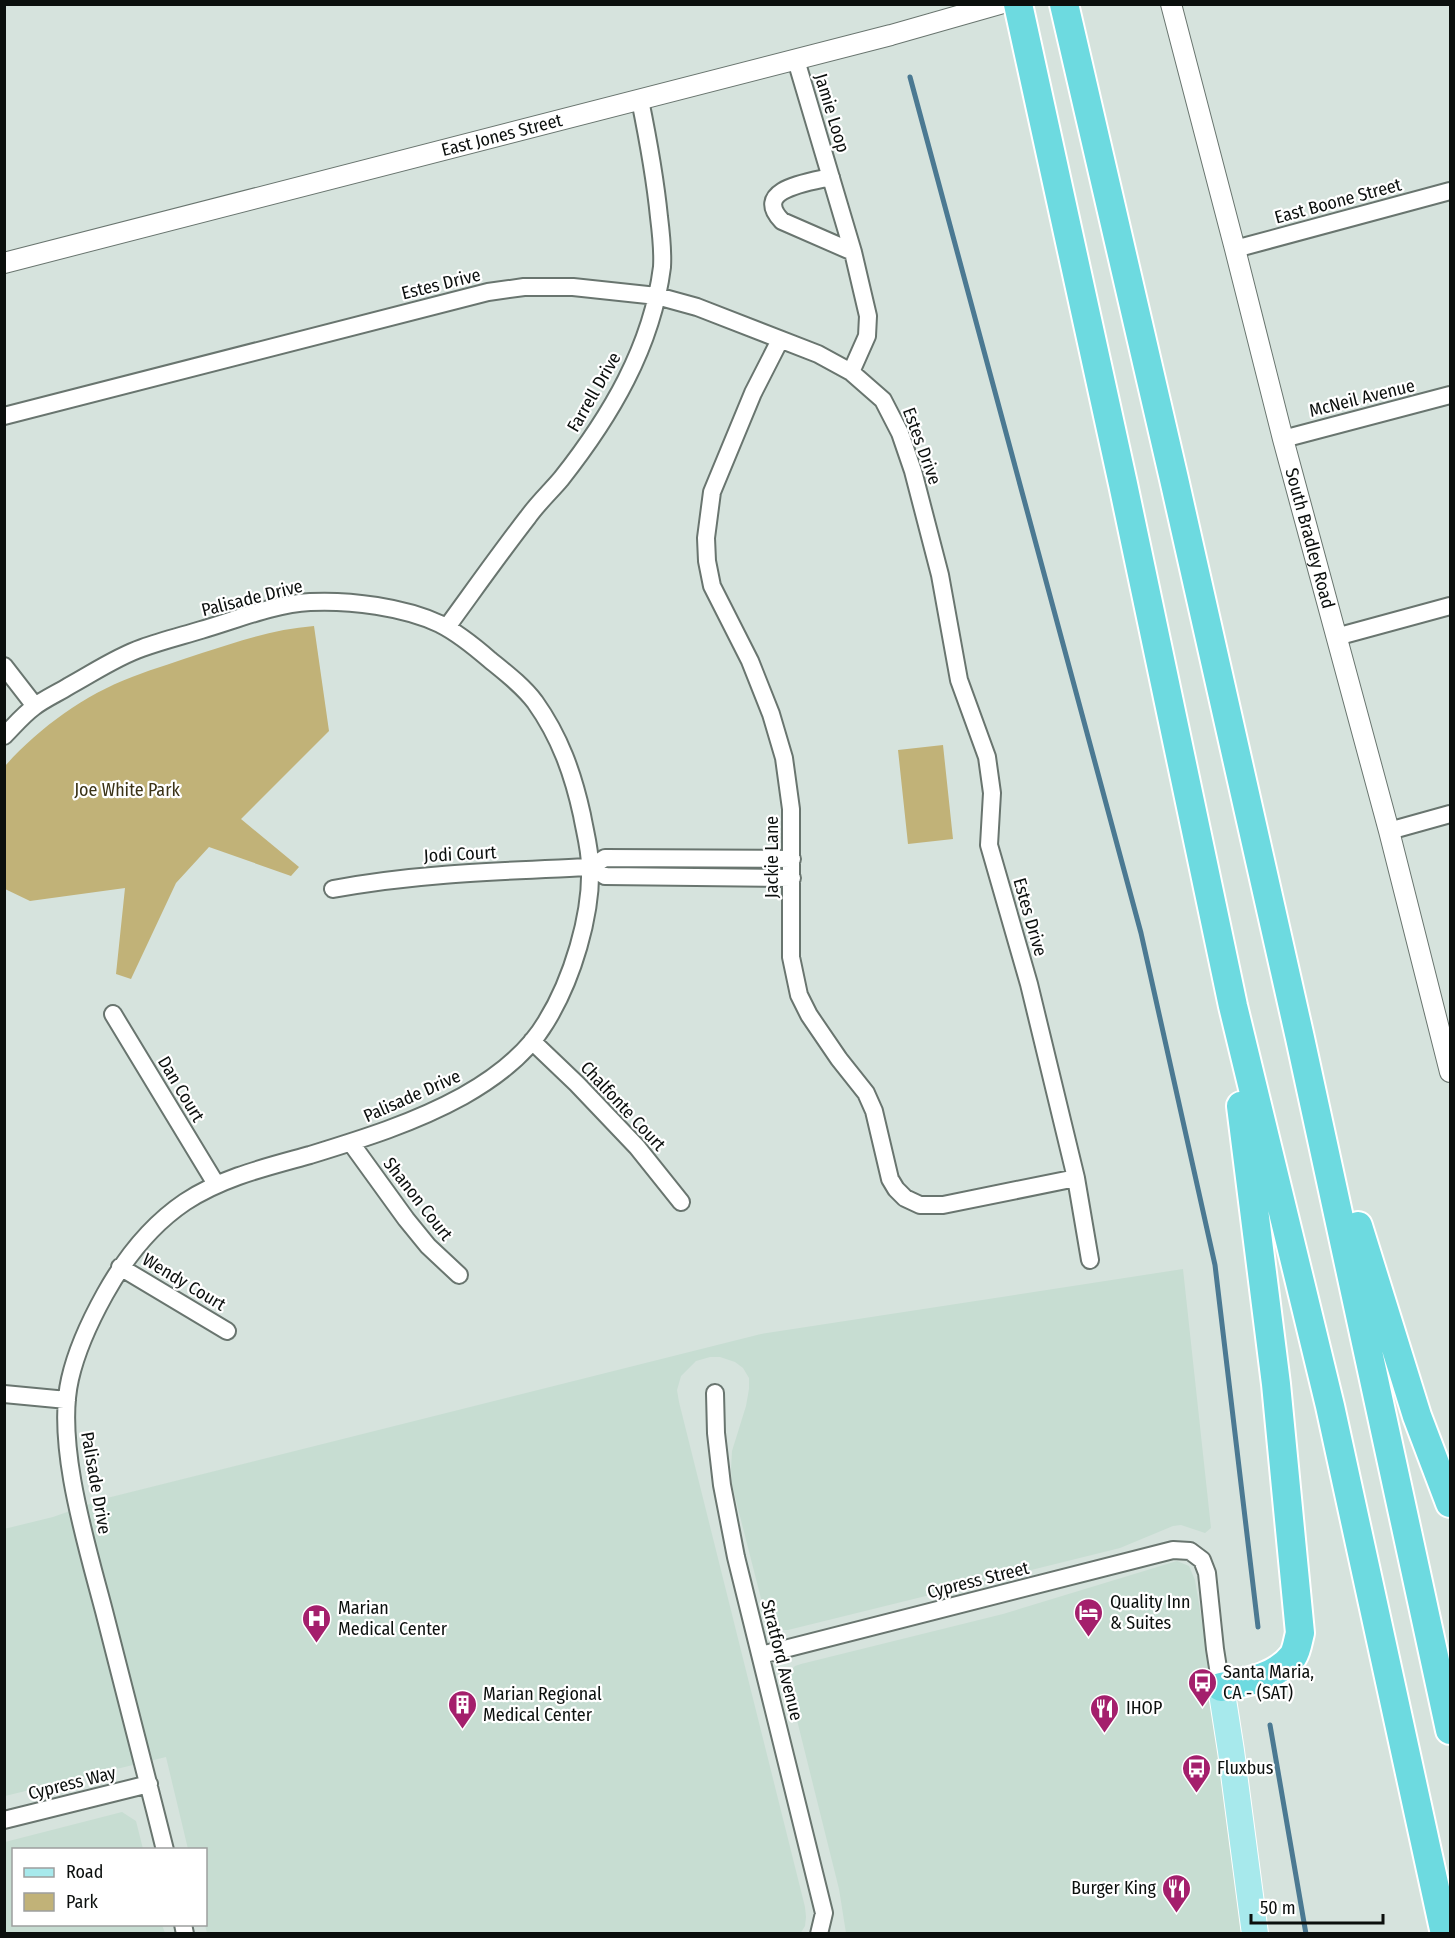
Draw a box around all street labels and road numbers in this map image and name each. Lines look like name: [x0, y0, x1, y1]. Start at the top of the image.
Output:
street label: Jamie Loop: [810, 71, 854, 155]
street label: East Jones Street: [439, 109, 565, 161]
street label: East Boone Street: [1272, 173, 1404, 228]
street label: Estes Drive: [399, 264, 483, 304]
street label: Farrell Drive: [562, 348, 626, 436]
street label: McNeil Avenue: [1307, 374, 1417, 422]
street label: Estes Drive: [898, 404, 946, 488]
street label: South Bradley Road: [1280, 466, 1339, 611]
street label: Palisade Drive: [199, 575, 305, 621]
street label: Jackie Lane: [761, 816, 783, 898]
street label: Jodi Court: [423, 841, 497, 867]
street label: Estes Drive: [1008, 875, 1052, 959]
street label: Dan Court: [153, 1052, 209, 1126]
street label: Chalfonte Court: [576, 1057, 670, 1156]
street label: Palisade Drive: [360, 1065, 464, 1127]
street label: Shanon Court: [379, 1153, 457, 1245]
street label: Wendy Court: [138, 1249, 230, 1316]
street label: Palisade Drive: [76, 1430, 116, 1536]
street label: Cypress Street: [925, 1557, 1031, 1603]
street label: Stratford Avenue: [756, 1597, 808, 1723]
street label: Cypress Way: [26, 1762, 118, 1804]

